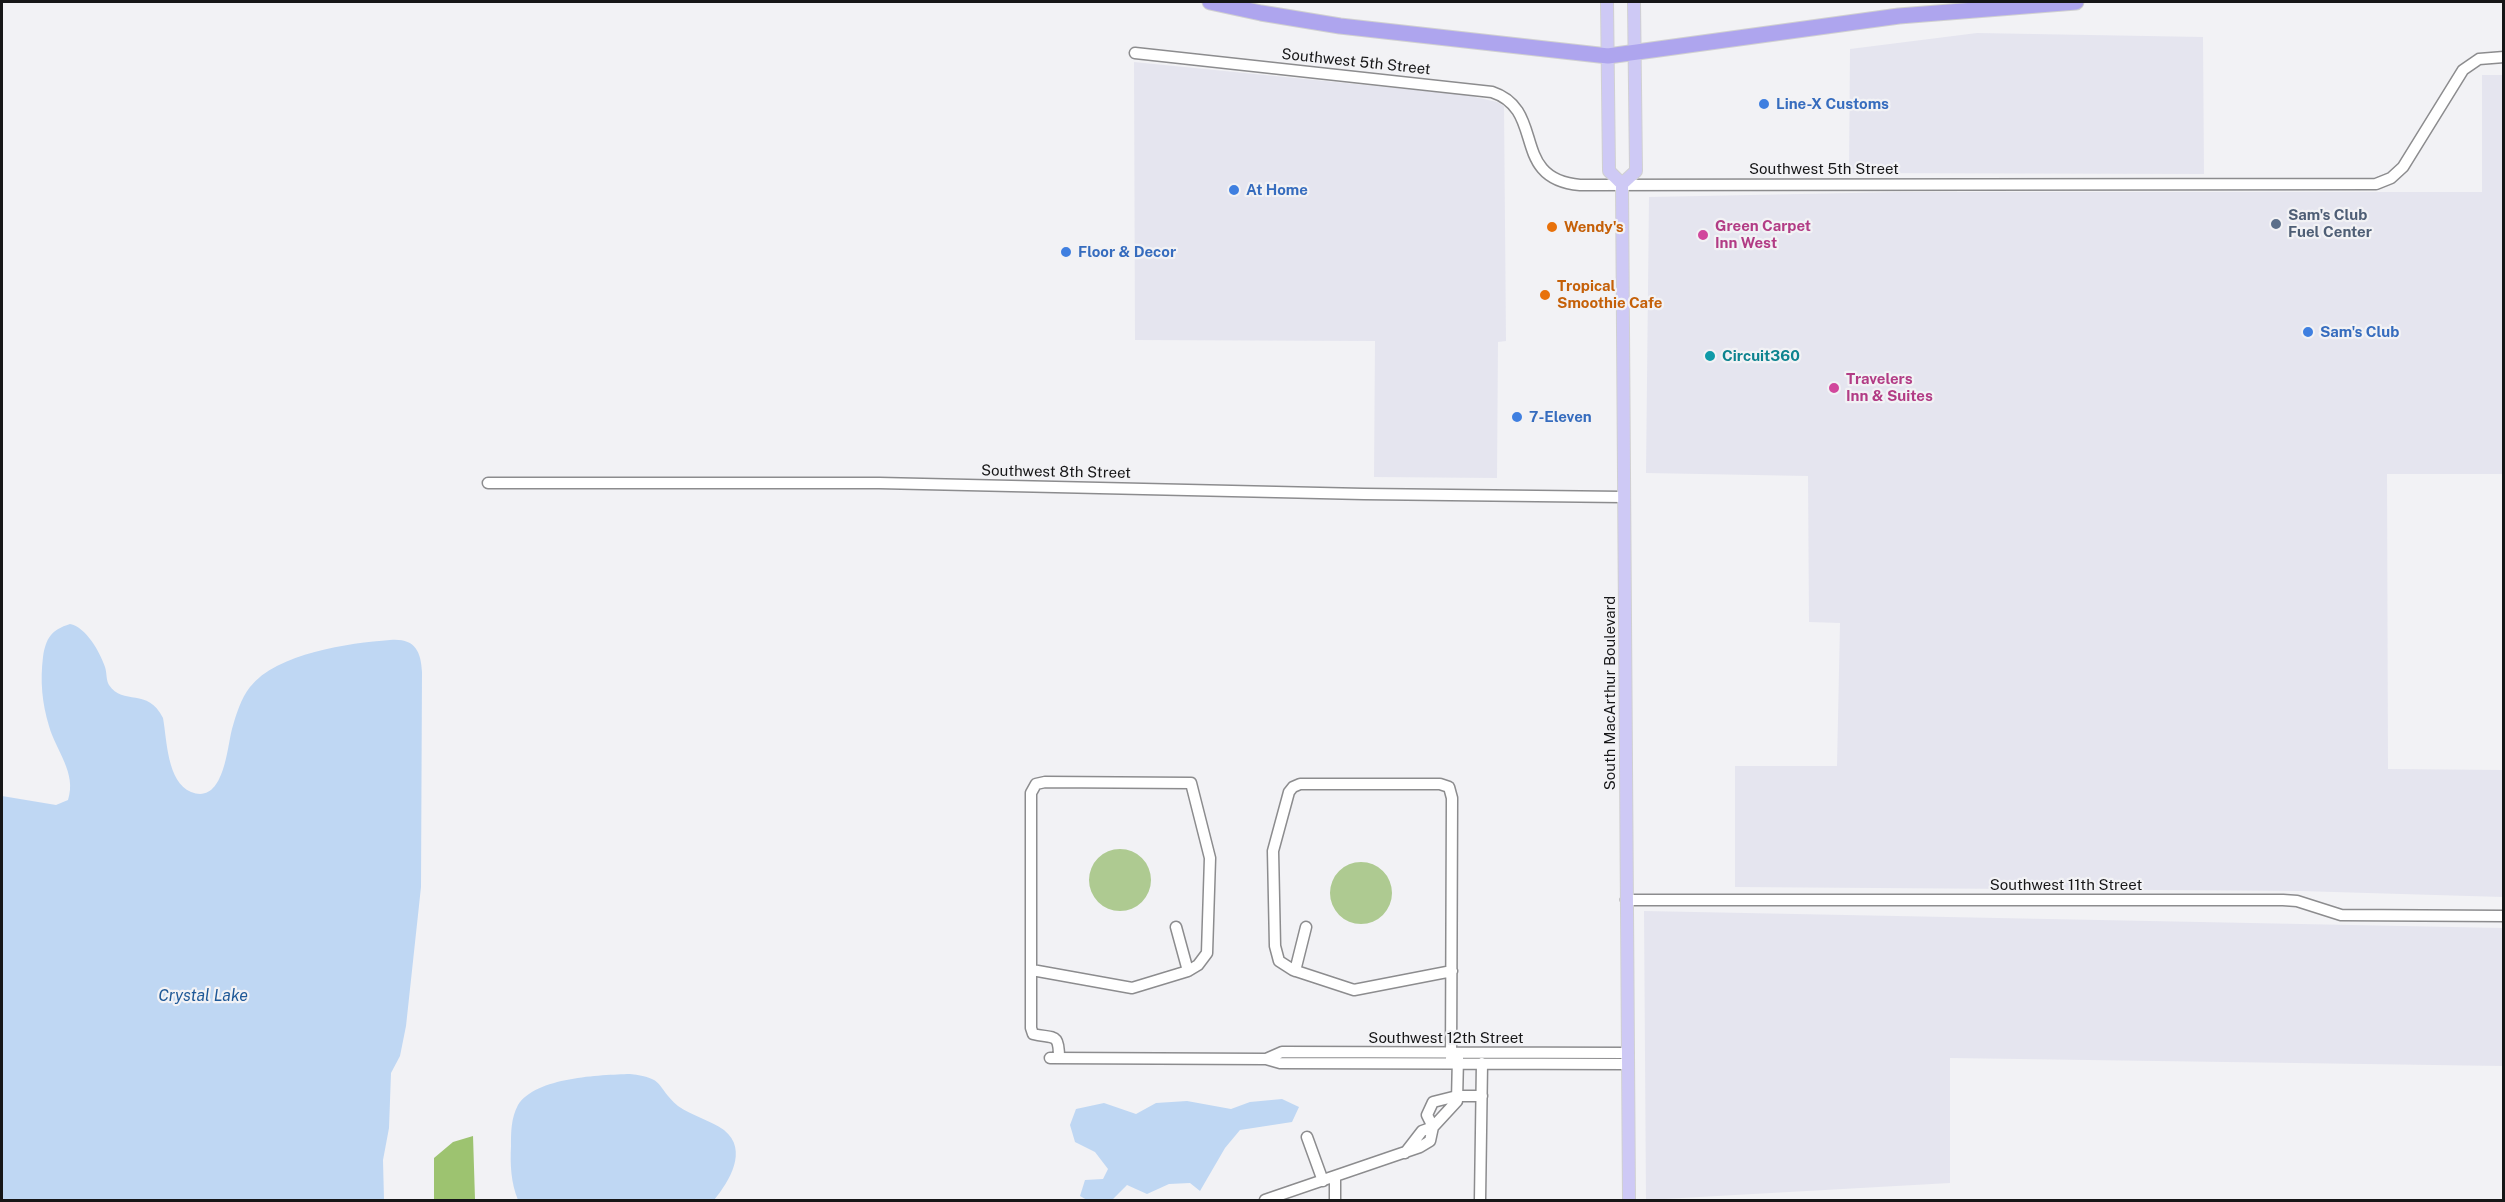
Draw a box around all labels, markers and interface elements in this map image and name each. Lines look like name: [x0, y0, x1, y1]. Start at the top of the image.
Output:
street label: Southwest 5th Street: [1281, 45, 1431, 79]
place label: Line-X Customs: [1776, 95, 1889, 113]
marker: Line-X Customs: [1757, 97, 1771, 111]
street label: Southwest 5th Street: [1749, 160, 1899, 178]
place label: At Home: [1246, 181, 1308, 199]
marker: At Home: [1227, 183, 1241, 197]
place label: Sam's Club Fuel Center: [2288, 206, 2372, 241]
place label: Green Carpet Inn West: [1715, 217, 1811, 252]
marker: Sam's Club Fuel Center: [2269, 217, 2283, 231]
place label: Wendy's: [1564, 218, 1624, 236]
marker: Wendy's: [1545, 220, 1559, 234]
marker: Green Carpet Inn West: [1696, 228, 1710, 242]
place label: Floor & Decor: [1078, 243, 1176, 261]
marker: Floor & Decor: [1059, 245, 1073, 259]
place label: Tropical Smoothie Cafe: [1557, 277, 1662, 312]
marker: Tropical Smoothie Cafe: [1538, 288, 1552, 302]
place label: Sam's Club: [2320, 323, 2399, 341]
marker: Sam's Club: [2301, 325, 2315, 339]
place label: Circuit360: [1722, 347, 1800, 365]
marker: Circuit360: [1703, 349, 1717, 363]
place label: Travelers Inn & Suites: [1846, 370, 1933, 405]
marker: Travelers Inn & Suites: [1827, 381, 1841, 395]
place label: 7-Eleven: [1529, 408, 1592, 426]
marker: 7-Eleven: [1510, 410, 1524, 424]
street label: Southwest 8th Street: [981, 462, 1131, 482]
street label: South MacArthur Boulevard: [1601, 596, 1619, 790]
street label: Southwest 11th Street: [1990, 876, 2142, 894]
water label: Crystal Lake: [158, 986, 248, 1006]
street label: Southwest 12th Street: [1368, 1029, 1524, 1047]

